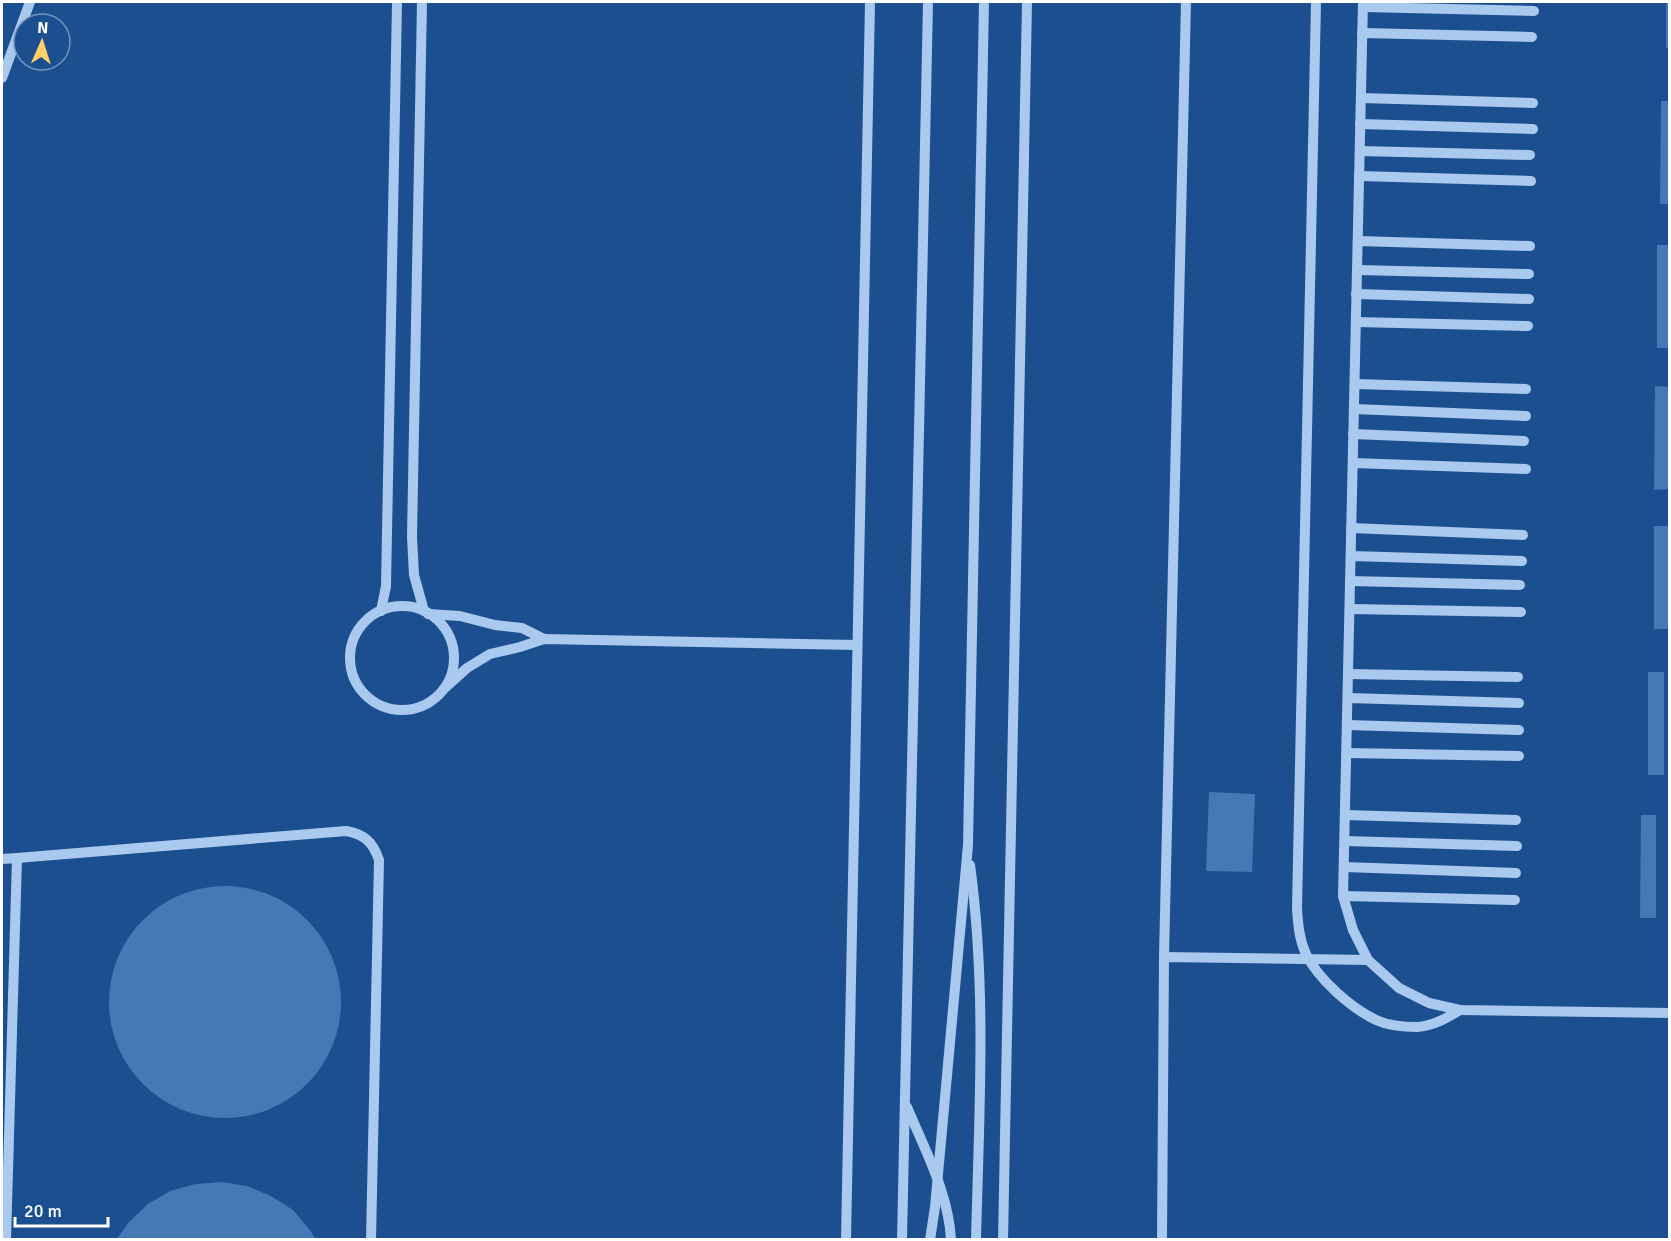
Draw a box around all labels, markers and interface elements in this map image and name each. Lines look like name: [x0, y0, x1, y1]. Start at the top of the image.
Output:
north arrow: [12, 12, 72, 72]
text: N: [37, 18, 49, 38]
scale bar: [15, 1190, 108, 1228]
text: 20 m: [24, 1200, 62, 1222]

